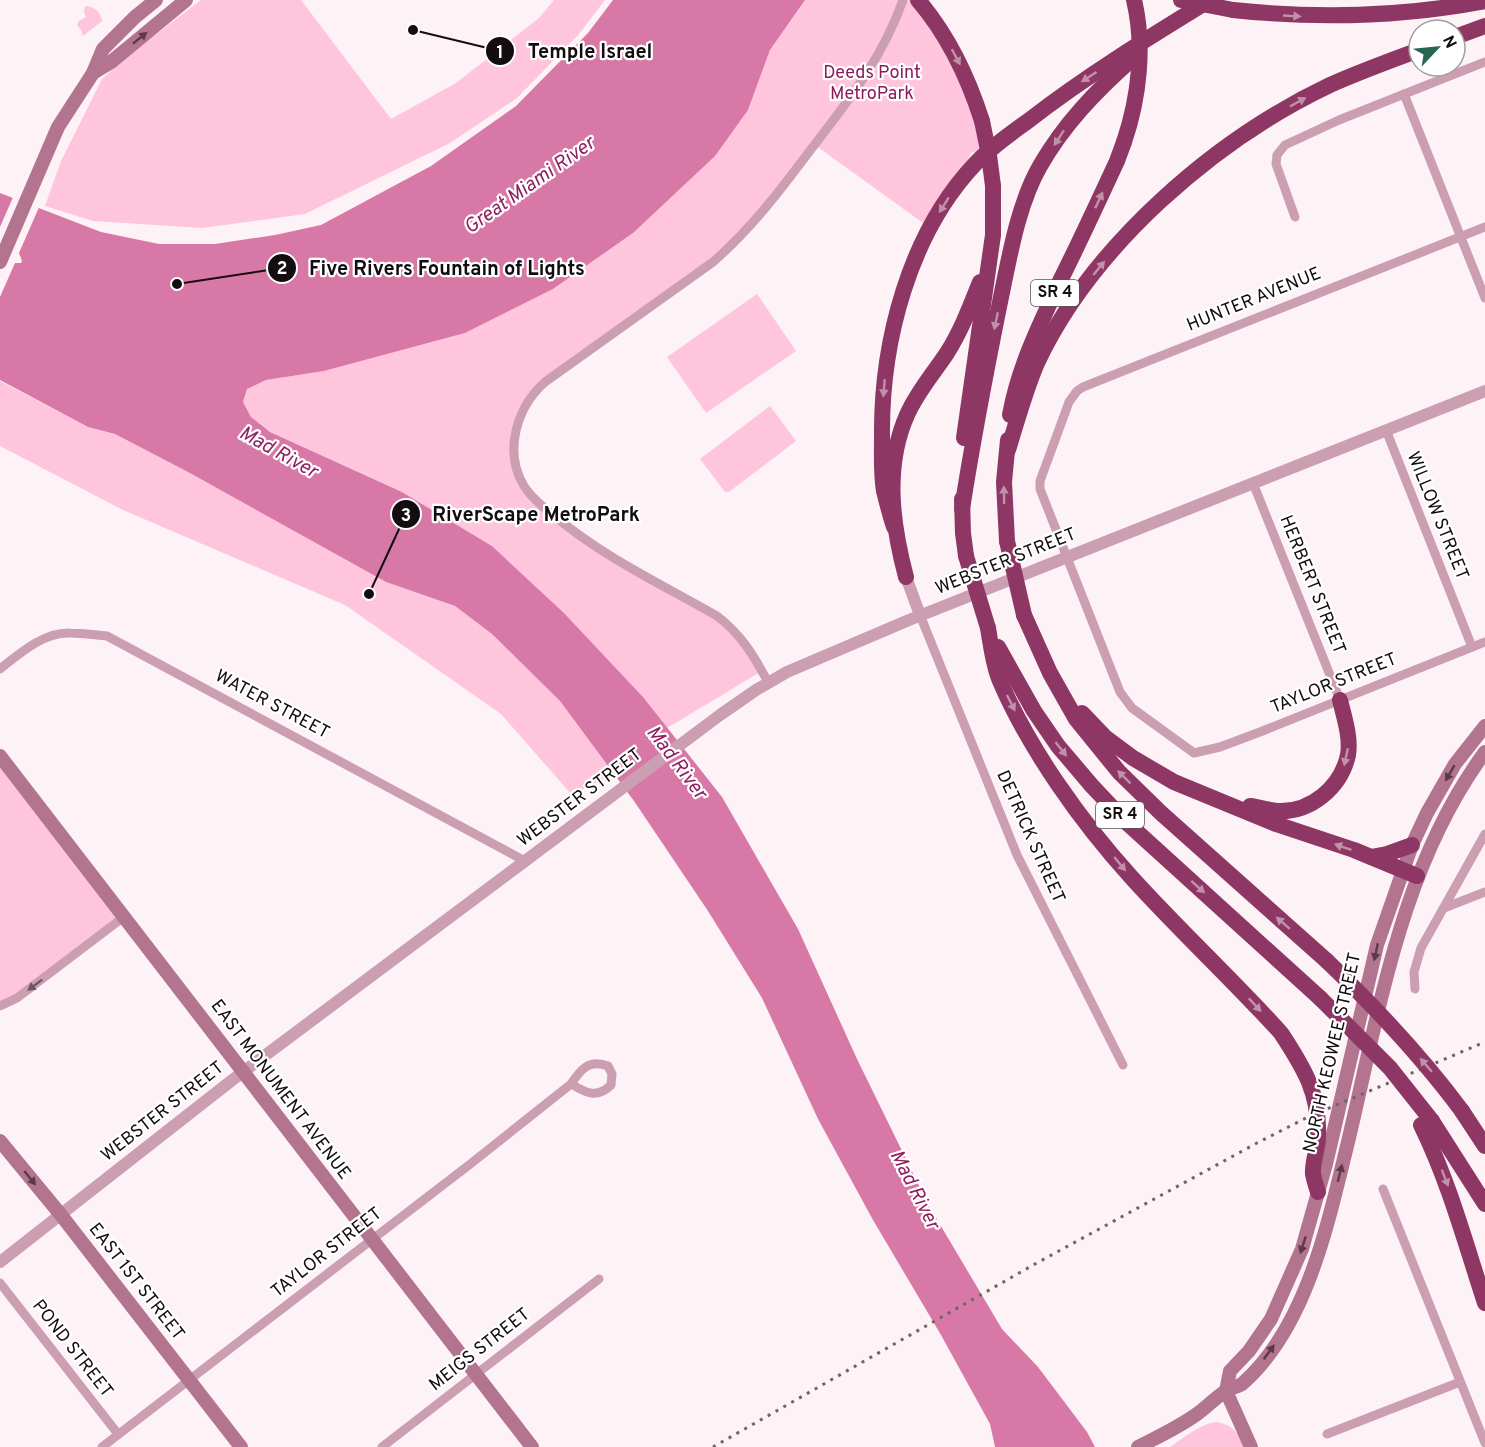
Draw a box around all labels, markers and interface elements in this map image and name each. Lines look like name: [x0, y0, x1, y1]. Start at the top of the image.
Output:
one-way arrow: [1282, 11, 1301, 20]
north arrow: [1407, 18, 1467, 78]
one-way arrow: [132, 32, 147, 44]
callout: Temple Israel: [485, 32, 664, 70]
text: N: [1437, 33, 1460, 52]
text: Temple Israel: [528, 40, 652, 66]
text: 1: [496, 42, 504, 65]
one-way arrow: [951, 49, 961, 66]
park label: Deeds Point MetroPark: [823, 62, 921, 106]
one-way arrow: [1081, 71, 1097, 82]
one-way arrow: [1290, 97, 1307, 107]
water label: Great Miami River: [459, 130, 602, 241]
one-way arrow: [1053, 130, 1064, 146]
one-way arrow: [1094, 191, 1103, 208]
one-way arrow: [939, 197, 950, 213]
callout: Five Rivers Fountain of Lights: [267, 249, 597, 287]
text: Five Rivers Fountain of Lights: [309, 257, 585, 283]
text: 2: [276, 258, 288, 281]
one-way arrow: [1092, 261, 1105, 276]
street label: HUNTER AVENUE: [1183, 263, 1325, 337]
road number: SR 4: [1031, 280, 1079, 306]
one-way arrow: [991, 311, 1000, 330]
one-way arrow: [879, 379, 888, 398]
water label: Mad River: [234, 421, 323, 486]
street label: WILLOW STREET: [1401, 448, 1473, 584]
one-way arrow: [999, 486, 1009, 505]
callout: RiverScape MetroPark: [391, 495, 652, 533]
text: RiverScape MetroPark: [432, 503, 640, 529]
text: 3: [401, 505, 411, 528]
street label: HERBERT STREET: [1274, 512, 1350, 658]
street label: WEBSTER STREET: [932, 523, 1080, 601]
street label: TAYLOR STREET: [1267, 648, 1401, 720]
street label: WATER STREET: [211, 665, 333, 745]
one-way arrow: [1007, 694, 1016, 711]
water label: Mad River: [640, 721, 713, 806]
one-way arrow: [1055, 741, 1068, 757]
street label: WEBSTER STREET: [513, 744, 647, 852]
one-way arrow: [1341, 748, 1350, 767]
one-way arrow: [1445, 765, 1455, 782]
street label: DETRICK STREET: [990, 767, 1070, 907]
one-way arrow: [1117, 771, 1131, 785]
road number: SR 4: [1096, 802, 1144, 828]
one-way arrow: [1334, 841, 1352, 851]
one-way arrow: [1114, 856, 1127, 872]
one-way arrow: [1190, 880, 1205, 893]
one-way arrow: [1276, 917, 1291, 930]
one-way arrow: [1371, 943, 1380, 962]
street label: NORTH KEOWEE STREET: [1299, 951, 1367, 1155]
one-way arrow: [27, 979, 43, 991]
street label: EAST MONUMENT AVENUE: [205, 995, 355, 1185]
one-way arrow: [1248, 997, 1262, 1012]
street label: WEBSTER STREET: [97, 1057, 229, 1167]
one-way arrow: [1420, 1057, 1433, 1073]
water label: Mad River: [883, 1146, 946, 1235]
one-way arrow: [1336, 1163, 1346, 1182]
one-way arrow: [1440, 1169, 1450, 1187]
one-way arrow: [24, 1170, 37, 1186]
street label: TAYLOR STREET: [267, 1203, 387, 1303]
street label: EAST 1ST STREET: [83, 1219, 189, 1345]
one-way arrow: [1297, 1236, 1307, 1254]
street label: POND STREET: [27, 1295, 117, 1403]
street label: MEIGS STREET: [425, 1303, 535, 1397]
one-way arrow: [1262, 1345, 1274, 1360]

